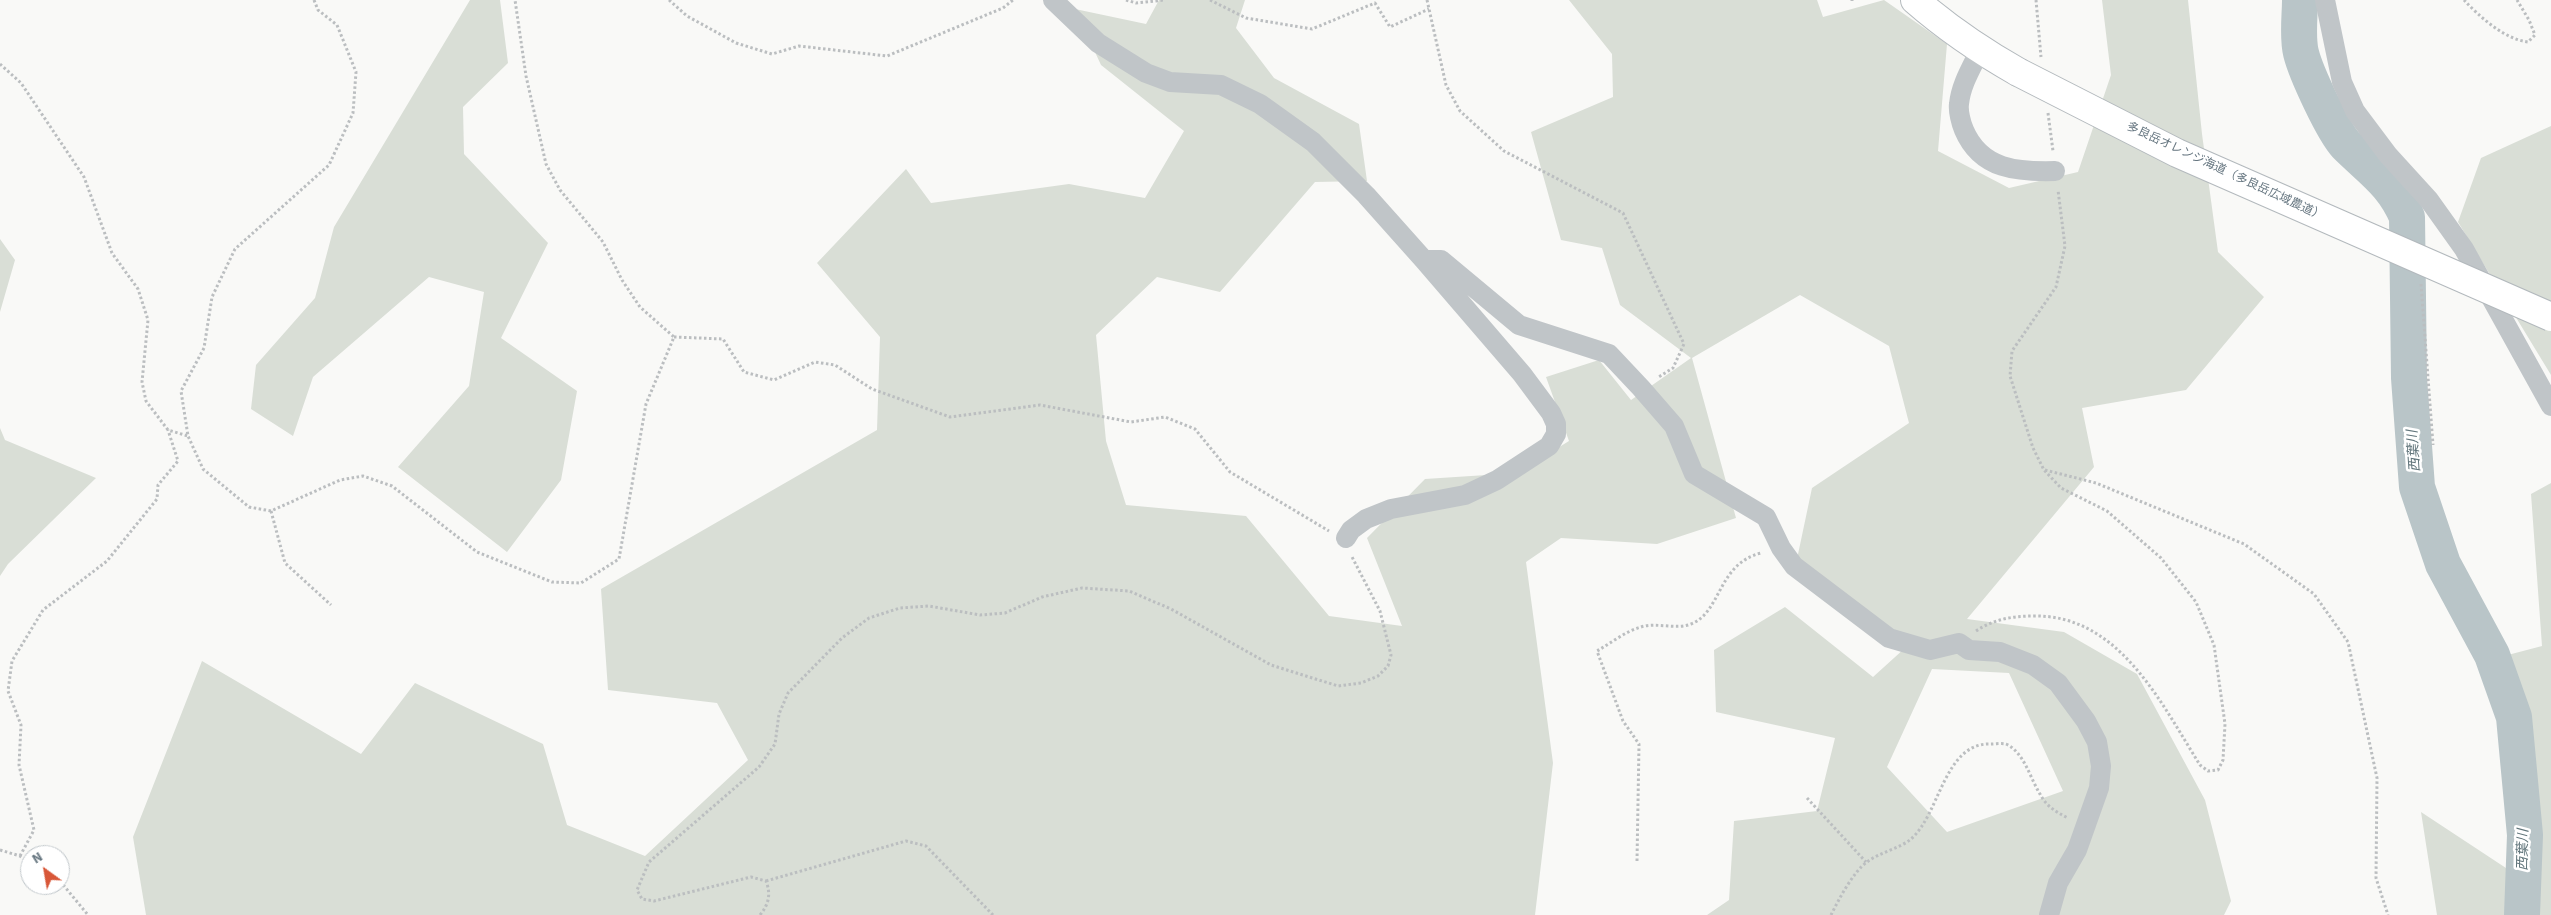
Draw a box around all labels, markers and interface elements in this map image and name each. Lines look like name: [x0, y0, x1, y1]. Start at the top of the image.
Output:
street label: 多良岳オレンジ海道（多良岳広域農道）: [2124, 120, 2326, 224]
water label: 西葉川: [2405, 429, 2425, 473]
water label: 西葉川: [2515, 829, 2533, 871]
north arrow: [20, 845, 70, 895]
text: N: [28, 847, 47, 869]

